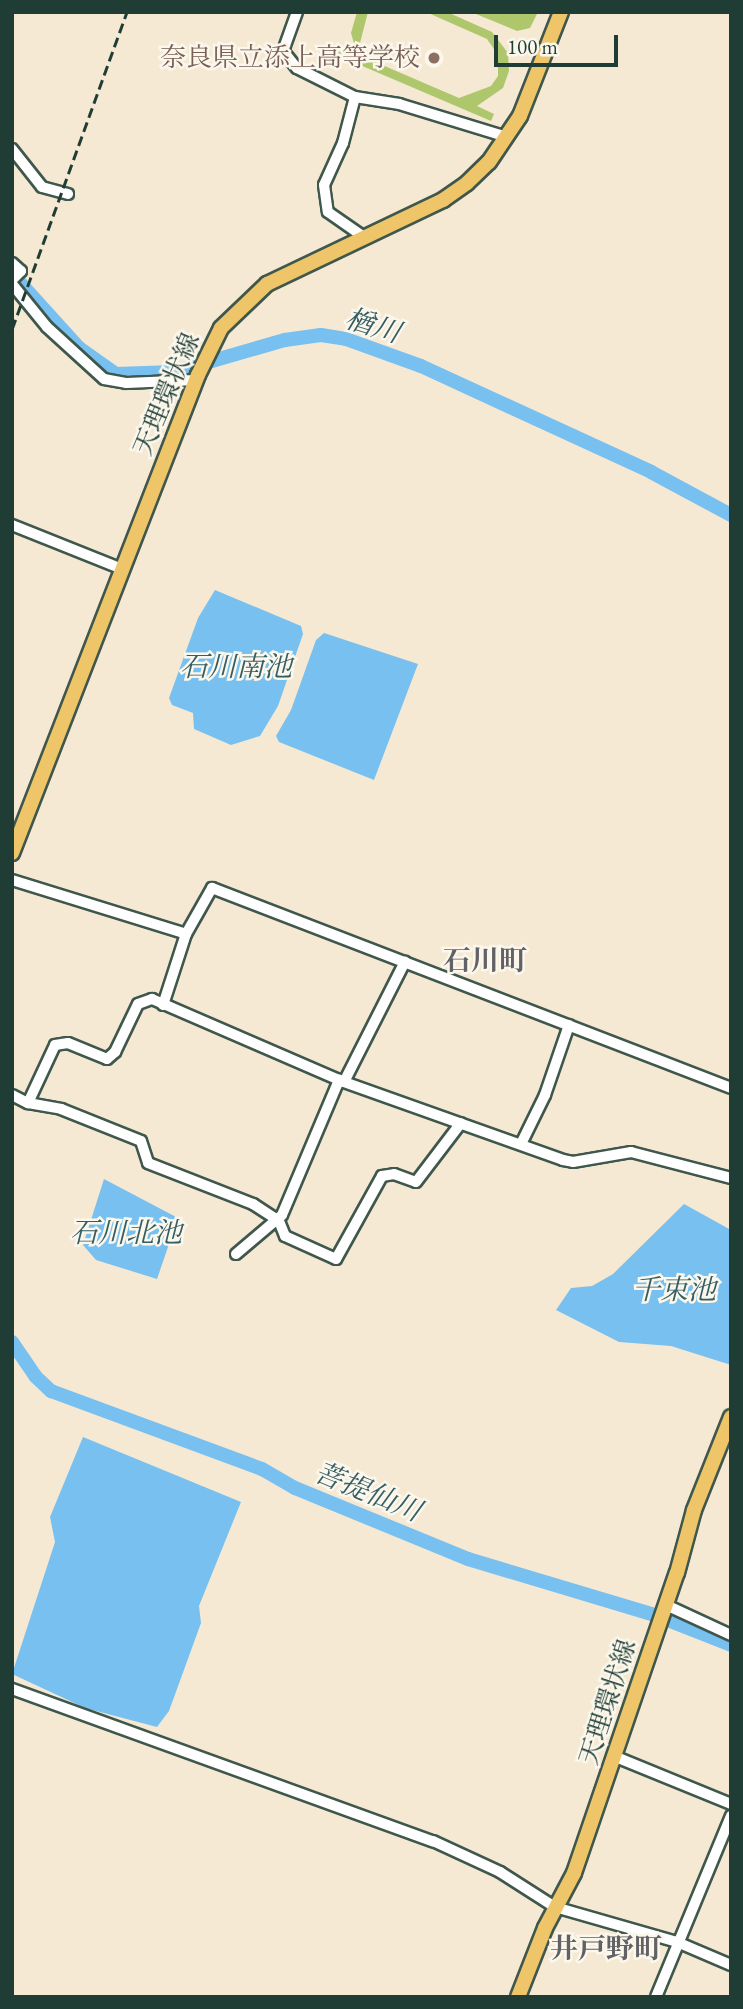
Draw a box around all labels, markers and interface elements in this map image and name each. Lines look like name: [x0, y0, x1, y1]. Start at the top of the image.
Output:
scale bar: [498, 21, 622, 65]
text: 100 m: [507, 33, 558, 60]
place label: 奈良県立添上高等学校: [160, 42, 420, 74]
marker: 奈良県立添上高等学校: [426, 50, 442, 66]
water label: 楢川: [341, 301, 405, 349]
street label: 天理環状線: [127, 328, 207, 460]
water label: 石川南池: [180, 649, 292, 683]
district label: 石川町: [443, 943, 527, 977]
water label: 石川北池: [70, 1215, 182, 1249]
water label: 千束池: [632, 1272, 716, 1306]
water label: 菩提仙川: [310, 1454, 426, 1528]
street label: 天理環状線: [573, 1635, 643, 1769]
district label: 井戸野町: [550, 1931, 662, 1965]

